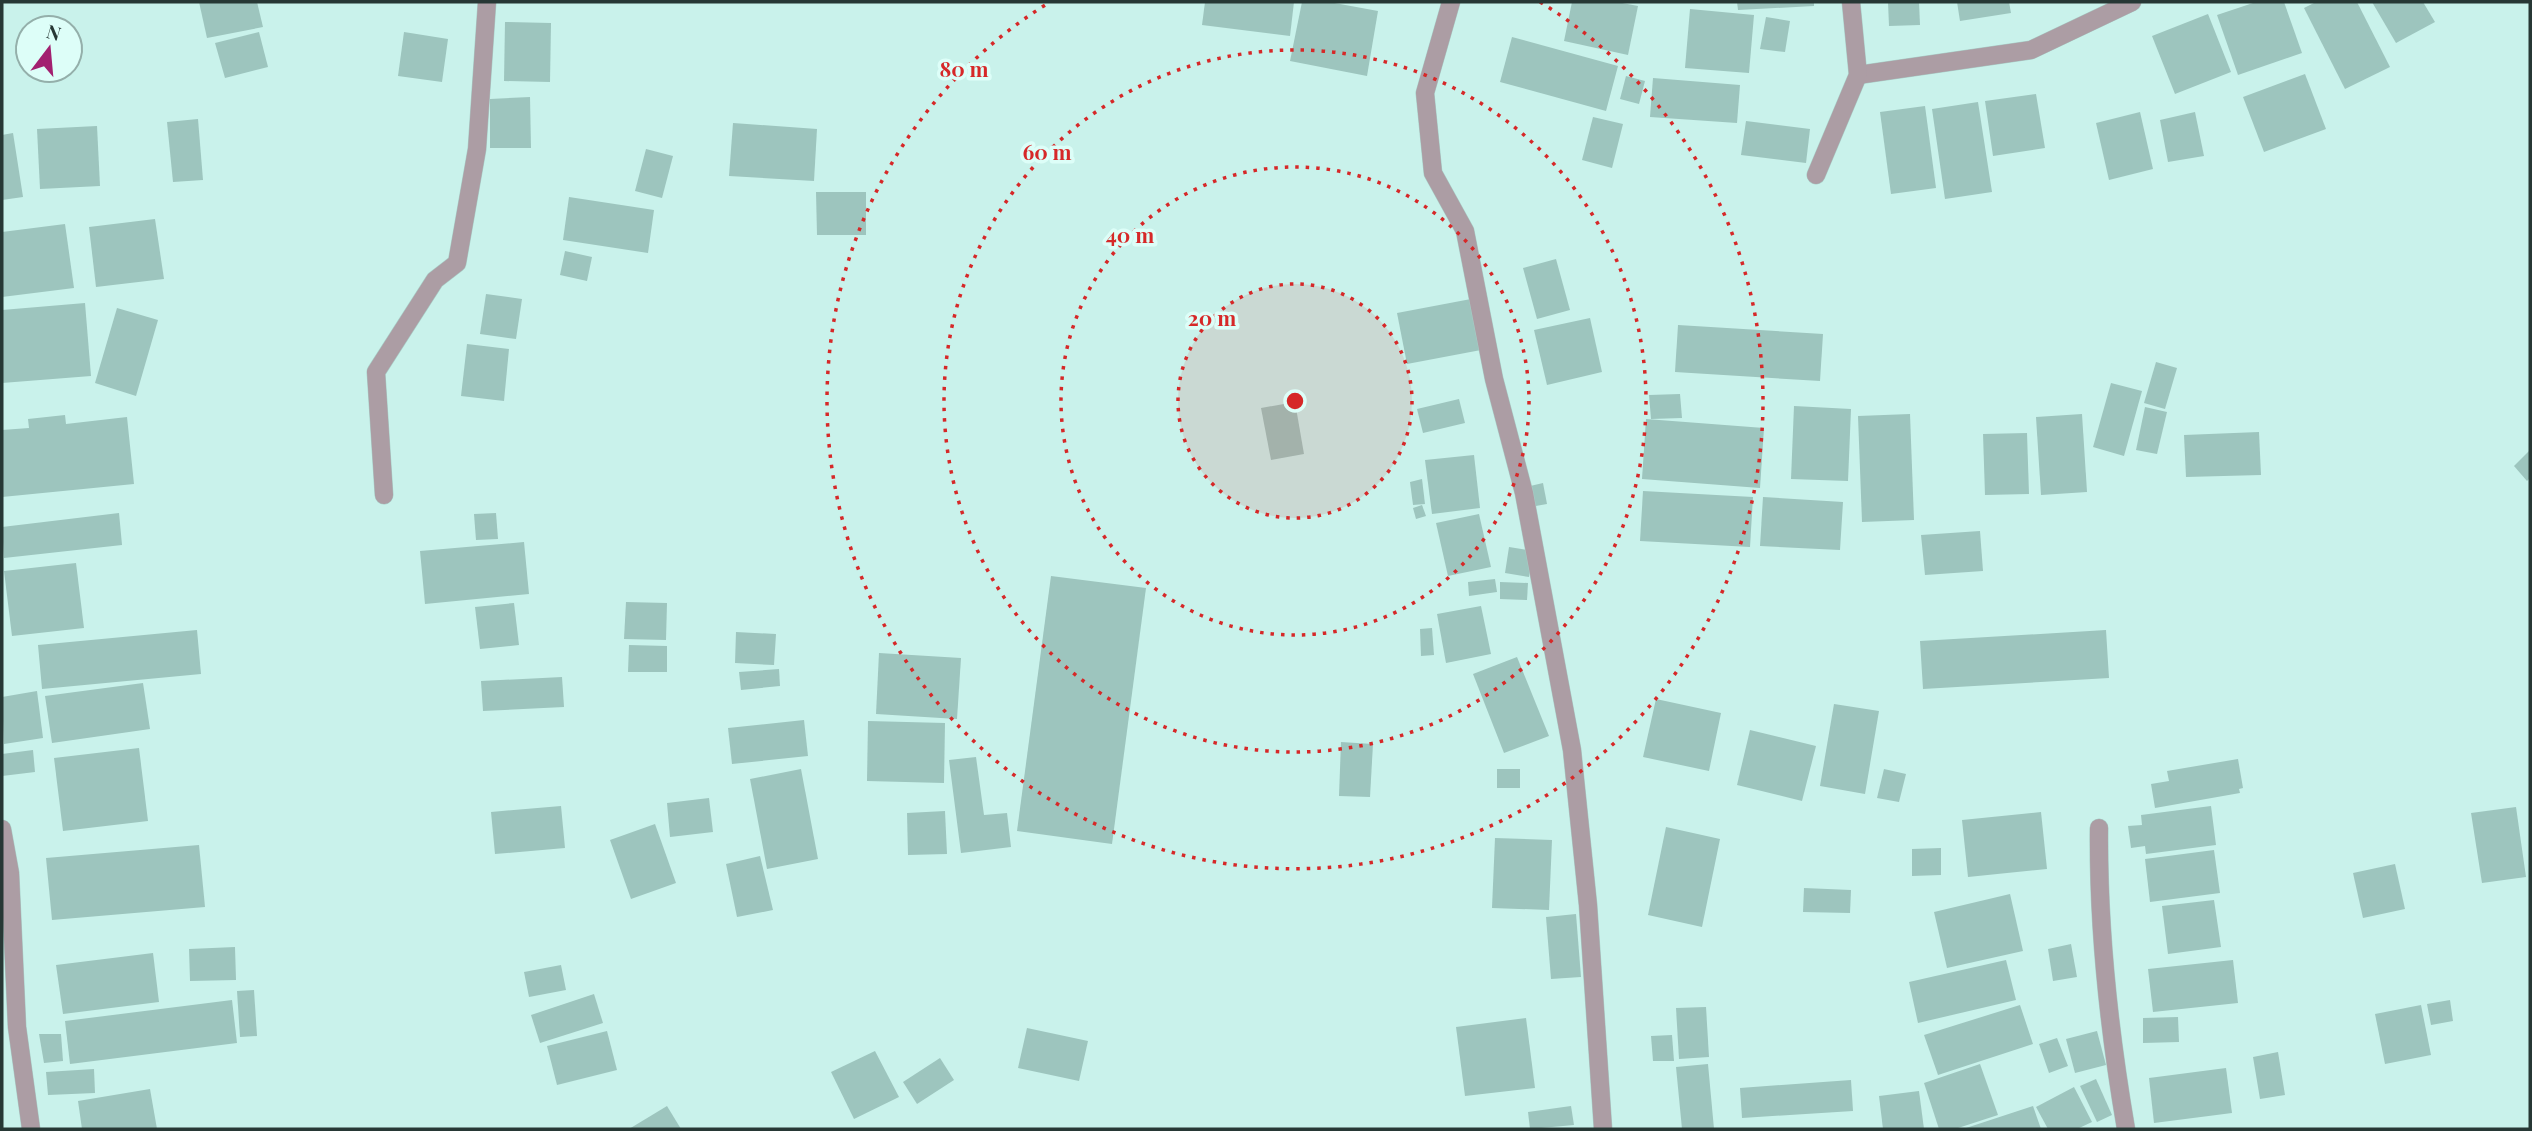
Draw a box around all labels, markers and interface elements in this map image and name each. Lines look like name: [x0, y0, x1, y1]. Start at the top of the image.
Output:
north arrow: [14, 14, 84, 84]
text: N: [44, 17, 64, 46]
text: 80 m: [939, 54, 989, 82]
text: 60 m: [1022, 137, 1072, 165]
text: 40 m: [1106, 220, 1154, 248]
text: 20 m: [1188, 303, 1236, 331]
centre of rings: [1283, 389, 1307, 413]

